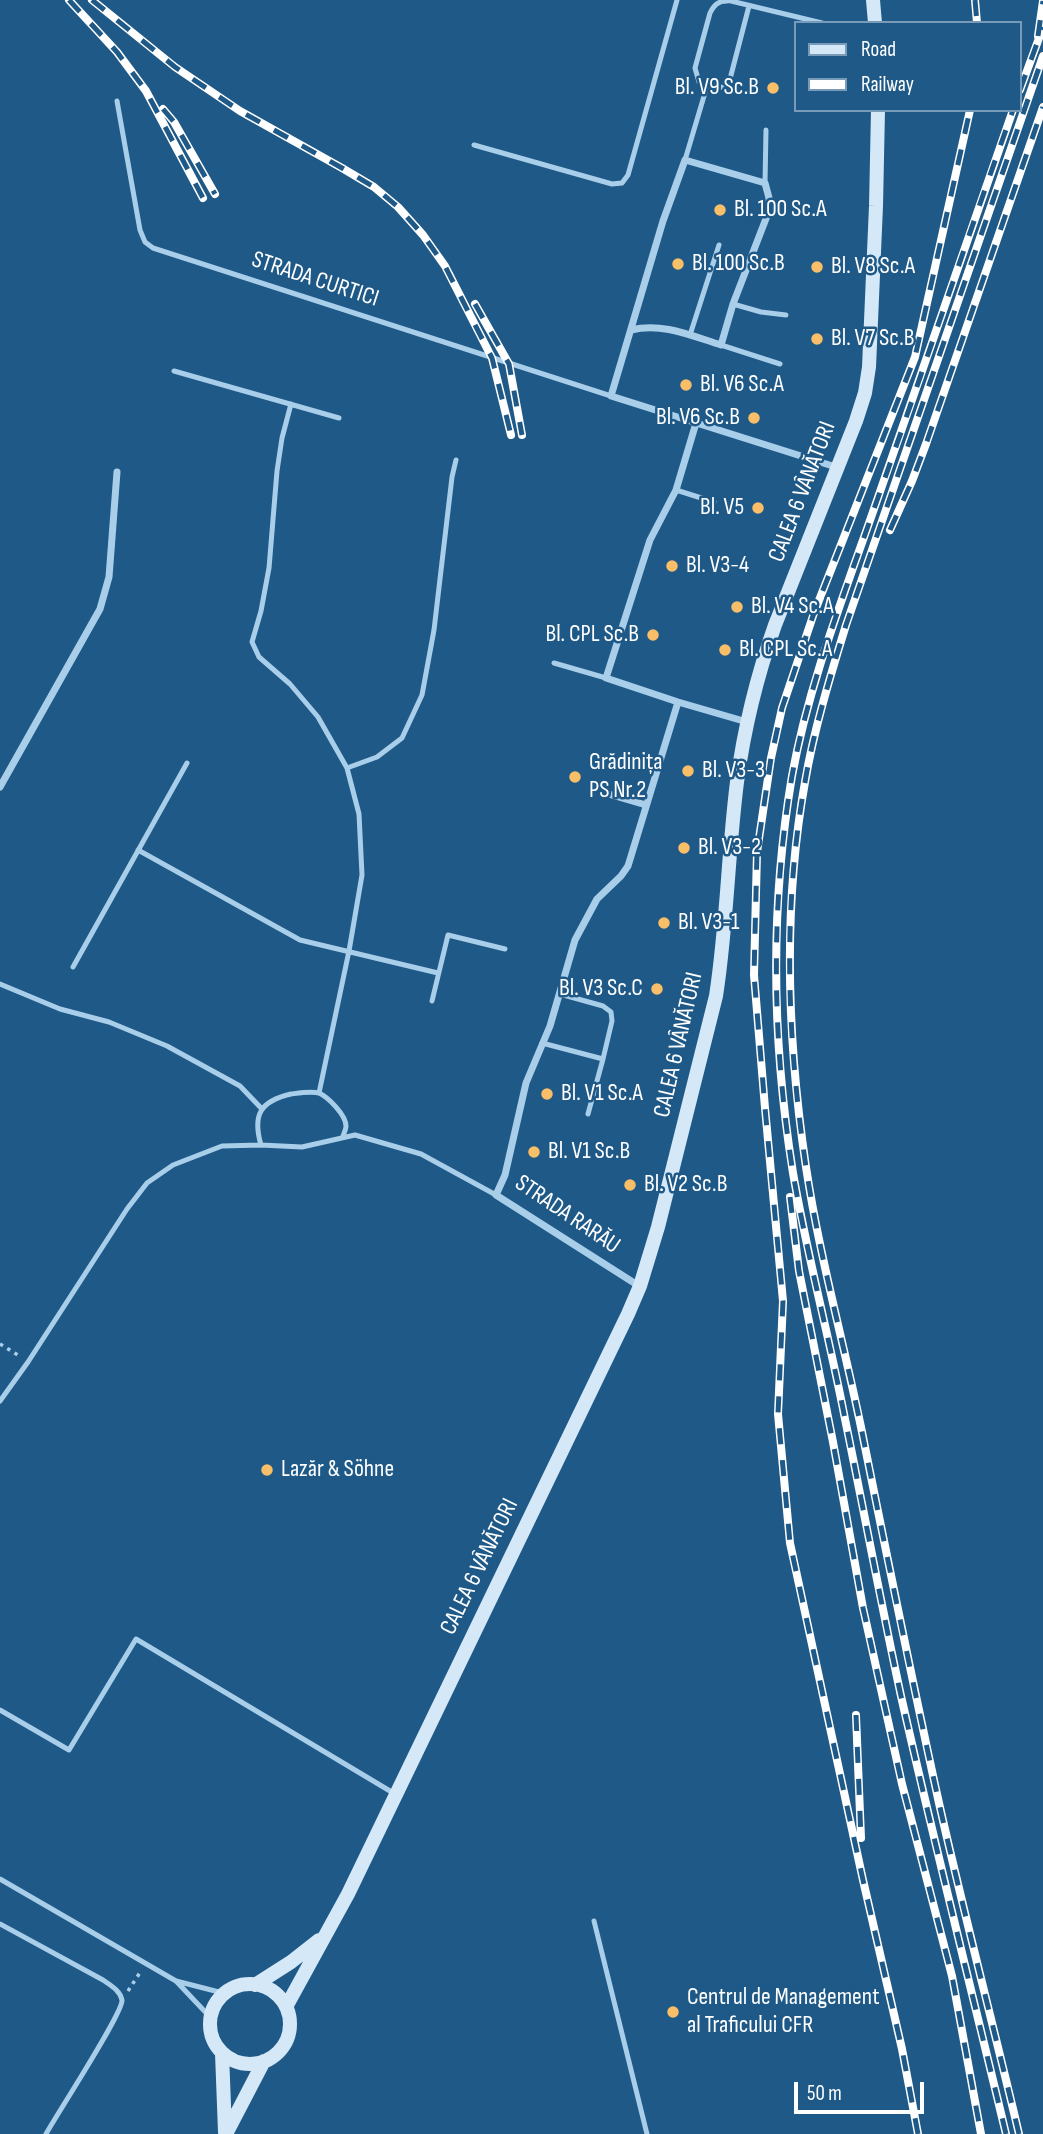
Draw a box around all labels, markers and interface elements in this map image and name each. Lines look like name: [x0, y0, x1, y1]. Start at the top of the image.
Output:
legend: [794, 21, 1022, 112]
text: Road: [861, 37, 896, 62]
text: Railway: [861, 72, 914, 97]
place label: Bl. V9 Sc.B: [675, 74, 759, 102]
marker: Bl. V9 Sc.B: [765, 80, 781, 96]
place label: Bl. 100 Sc.A: [734, 196, 826, 224]
marker: Bl. 100 Sc.A: [712, 202, 728, 218]
street label: STRADA CURTICI: [248, 246, 382, 314]
place label: Bl. 100 Sc.B: [692, 250, 785, 278]
place label: Bl. V8 Sc.A: [831, 253, 915, 281]
marker: Bl. 100 Sc.B: [670, 256, 686, 272]
marker: Bl. V8 Sc.A: [809, 259, 825, 275]
place label: Bl. V7 Sc.B: [831, 325, 914, 353]
marker: Bl. V7 Sc.B: [809, 331, 825, 347]
place label: Bl. V6 Sc.A: [700, 371, 784, 399]
marker: Bl. V6 Sc.A: [678, 377, 694, 393]
place label: Bl. V6 Sc.B: [656, 404, 740, 432]
marker: Bl. V6 Sc.B: [746, 410, 762, 426]
street label: CALEA 6 VÂNĂTORI: [763, 418, 843, 566]
place label: Bl. V5: [700, 494, 744, 522]
marker: Bl. V5: [750, 500, 766, 516]
place label: Bl. V3-4: [686, 552, 749, 580]
marker: Bl. V3-4: [664, 558, 680, 574]
place label: Bl. V4 Sc.A: [751, 593, 834, 621]
marker: Bl. V4 Sc.A: [729, 599, 745, 615]
place label: Bl. CPL Sc.B: [545, 621, 639, 649]
marker: Bl. CPL Sc.B: [645, 627, 661, 643]
place label: Bl. CPL Sc.A: [739, 636, 832, 664]
marker: Bl. CPL Sc.A: [717, 642, 733, 658]
place label: Grădinița PS Nr.2: [589, 749, 662, 805]
place label: Bl. V3-3: [702, 757, 765, 785]
marker: Bl. V3-3: [680, 763, 696, 779]
marker: Grădinița PS Nr.2: [567, 769, 583, 785]
place label: Bl. V3-2: [698, 834, 761, 862]
marker: Bl. V3-2: [676, 840, 692, 856]
place label: Bl. V3-1: [678, 909, 739, 937]
marker: Bl. V3-1: [656, 915, 672, 931]
street label: CALEA 6 VÂNĂTORI: [648, 970, 710, 1120]
place label: Bl. V3 Sc.C: [559, 975, 643, 1003]
marker: Bl. V3 Sc.C: [649, 981, 665, 997]
place label: Bl. V1 Sc.A: [561, 1080, 643, 1108]
marker: Bl. V1 Sc.A: [539, 1086, 555, 1102]
place label: Bl. V1 Sc.B: [548, 1138, 630, 1166]
marker: Bl. V1 Sc.B: [526, 1144, 542, 1160]
street label: STRADA RARĂU: [509, 1169, 625, 1261]
place label: Bl. V2 Sc.B: [644, 1171, 727, 1199]
marker: Bl. V2 Sc.B: [622, 1177, 638, 1193]
place label: Lazăr & Söhne: [281, 1456, 394, 1484]
marker: Lazăr & Söhne: [259, 1462, 275, 1478]
street label: CALEA 6 VÂNĂTORI: [435, 1494, 525, 1640]
place label: Centrul de Management al Traficului CFR: [687, 1984, 879, 2040]
marker: Centrul de Management al Traficului CFR: [665, 2004, 681, 2020]
scale bar: [798, 2068, 928, 2112]
text: 50 m: [807, 2081, 842, 2106]

